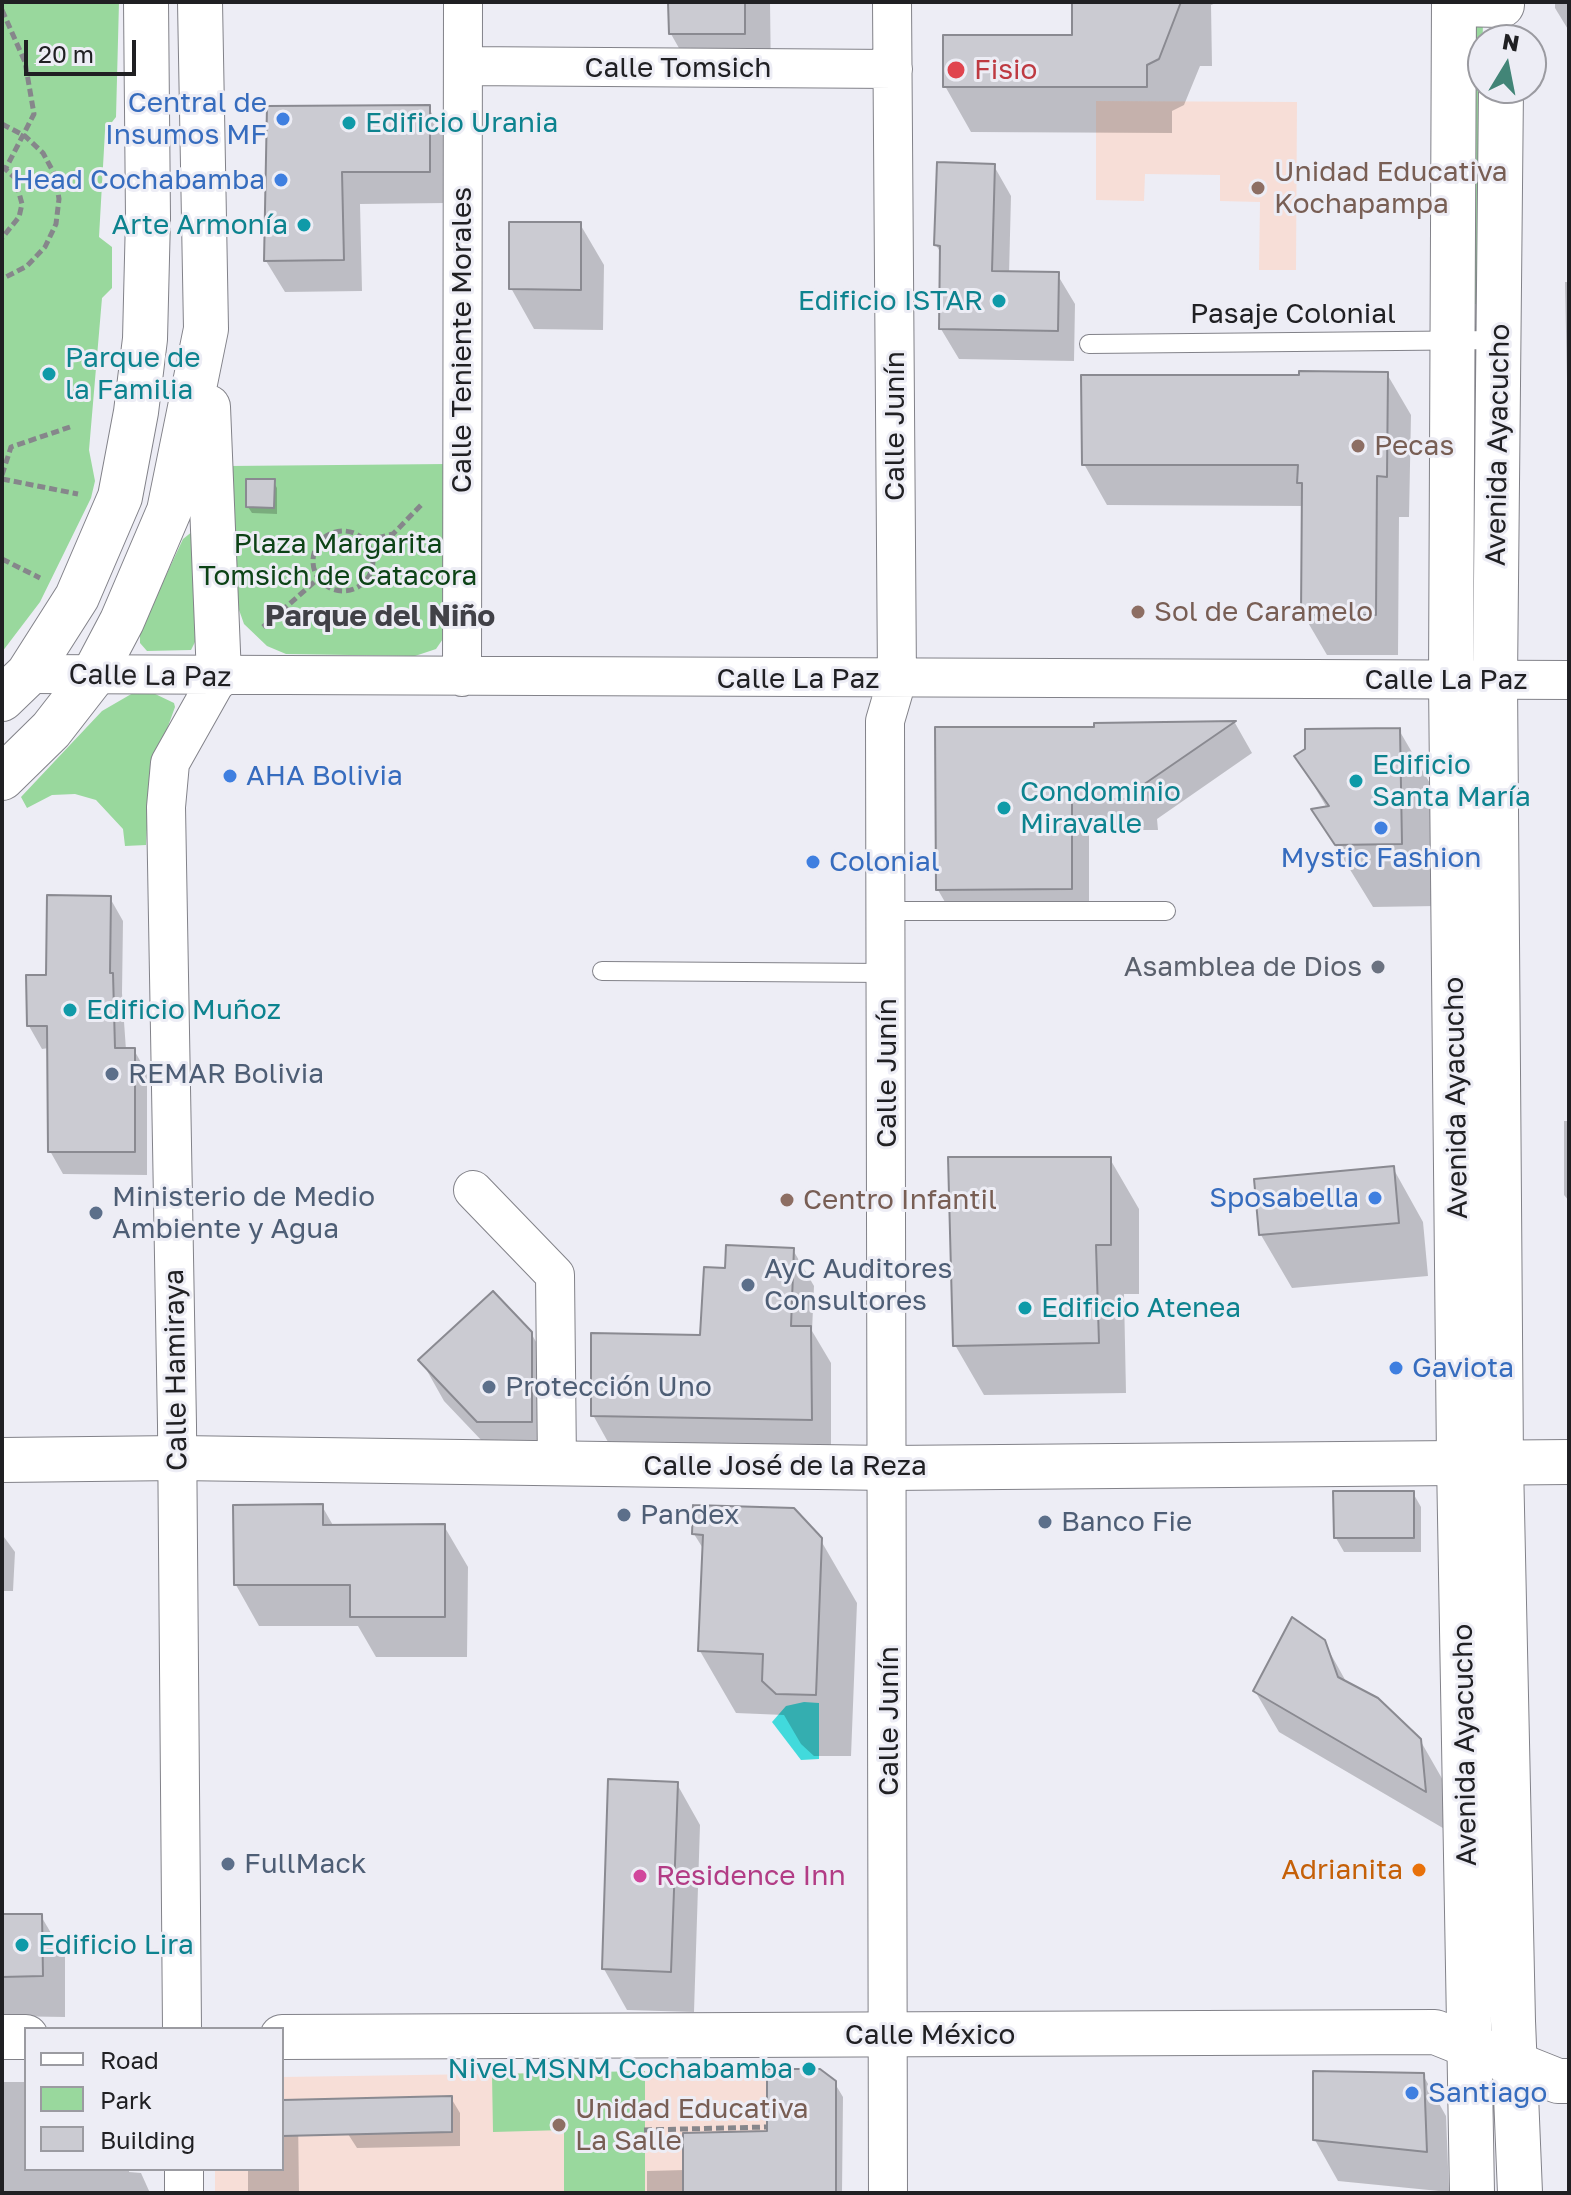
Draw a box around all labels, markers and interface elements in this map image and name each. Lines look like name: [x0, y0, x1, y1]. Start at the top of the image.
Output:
scale bar: [28, 24, 140, 74]
north arrow: [1467, 24, 1547, 104]
text: N: [1500, 27, 1521, 57]
text: 20 m: [38, 39, 94, 68]
street label: Calle Tomsich: [585, 51, 771, 85]
place label: Fisio: [974, 53, 1037, 87]
marker: Fisio: [945, 59, 967, 81]
place label: Central de Insumos MF: [105, 86, 267, 152]
place label: Edificio Urania: [365, 106, 558, 140]
marker: Central de Insumos MF: [274, 110, 292, 128]
marker: Edificio Urania: [340, 114, 358, 132]
place label: Unidad Educativa Kochapampa: [1274, 155, 1508, 221]
place label: Head Cochabamba: [12, 163, 265, 197]
marker: Head Cochabamba: [272, 171, 290, 189]
marker: Unidad Educativa Kochapampa: [1249, 179, 1267, 197]
street label: Calle Teniente Morales: [445, 187, 479, 493]
place label: Arte Armonía: [112, 208, 288, 242]
marker: Arte Armonía: [295, 216, 313, 234]
place label: Edificio ISTAR: [798, 284, 983, 318]
marker: Edificio ISTAR: [990, 292, 1008, 310]
street label: Pasaje Colonial: [1190, 297, 1396, 331]
street label: Avenida Ayacucho: [1479, 324, 1517, 566]
place label: Parque de la Familia: [65, 341, 200, 407]
street label: Calle Junín: [878, 351, 912, 501]
marker: Parque de la Familia: [40, 365, 58, 383]
place label: Pecas: [1374, 429, 1454, 463]
marker: Pecas: [1349, 437, 1367, 455]
park label: Plaza Margarita Tomsich de Catacora: [199, 527, 477, 593]
place label: Sol de Caramelo: [1154, 595, 1373, 629]
district label: Parque del Niño: [265, 598, 495, 634]
marker: Sol de Caramelo: [1129, 603, 1147, 621]
street label: Calle La Paz: [68, 658, 232, 694]
street label: Calle La Paz: [717, 662, 879, 696]
street label: Calle La Paz: [1365, 663, 1527, 697]
place label: Edificio Santa María: [1372, 748, 1531, 814]
place label: AHA Bolivia: [246, 759, 403, 793]
marker: AHA Bolivia: [221, 767, 239, 785]
marker: Edificio Santa María: [1347, 772, 1365, 790]
place label: Condominio Miravalle: [1020, 775, 1181, 841]
marker: Condominio Miravalle: [995, 799, 1013, 817]
marker: Mystic Fashion: [1372, 819, 1390, 837]
place label: Mystic Fashion: [1280, 841, 1482, 875]
place label: Colonial: [829, 845, 940, 879]
marker: Colonial: [804, 853, 822, 871]
place label: Asamblea de Dios: [1124, 950, 1362, 984]
marker: Asamblea de Dios: [1369, 958, 1387, 976]
street label: Avenida Ayacucho: [1437, 977, 1475, 1219]
place label: Edificio Muñoz: [86, 993, 281, 1027]
street label: Calle Junín: [870, 998, 904, 1148]
marker: Edificio Muñoz: [61, 1001, 79, 1019]
place label: REMAR Bolivia: [128, 1057, 324, 1091]
marker: REMAR Bolivia: [103, 1065, 121, 1083]
place label: Ministerio de Medio Ambiente y Agua: [112, 1180, 375, 1246]
place label: Sposabella: [1209, 1181, 1359, 1215]
place label: Centro Infantil: [803, 1183, 997, 1217]
marker: Sposabella: [1366, 1189, 1384, 1207]
marker: Centro Infantil: [778, 1191, 796, 1209]
marker: Ministerio de Medio Ambiente y Agua: [87, 1204, 105, 1222]
place label: AyC Auditores Consultores: [764, 1252, 952, 1318]
street label: Calle Hamiraya: [157, 1269, 195, 1471]
marker: AyC Auditores Consultores: [739, 1276, 757, 1294]
place label: Edificio Atenea: [1041, 1291, 1241, 1325]
marker: Edificio Atenea: [1016, 1299, 1034, 1317]
place label: Gaviota: [1412, 1351, 1514, 1385]
marker: Gaviota: [1387, 1359, 1405, 1377]
place label: Protección Uno: [505, 1370, 712, 1404]
marker: Protección Uno: [480, 1378, 498, 1396]
street label: Calle José de la Reza: [643, 1449, 927, 1483]
place label: Pandex: [640, 1498, 739, 1532]
place label: Banco Fie: [1061, 1505, 1192, 1539]
marker: Pandex: [615, 1506, 633, 1524]
marker: Banco Fie: [1036, 1513, 1054, 1531]
street label: Avenida Ayacucho: [1446, 1624, 1484, 1866]
street label: Calle Junín: [872, 1646, 906, 1796]
place label: FullMack: [244, 1847, 366, 1881]
place label: Adrianita: [1281, 1853, 1403, 1887]
marker: FullMack: [219, 1855, 237, 1873]
place label: Residence Inn: [656, 1859, 846, 1893]
marker: Adrianita: [1410, 1861, 1428, 1879]
marker: Residence Inn: [631, 1867, 649, 1885]
place label: Edificio Lira: [38, 1928, 194, 1962]
marker: Edificio Lira: [13, 1936, 31, 1954]
street label: Calle México: [845, 2018, 1015, 2052]
legend: [24, 2027, 284, 2171]
text: Road: [100, 2045, 159, 2074]
place label: Nivel MSNM Cochabamba: [448, 2052, 793, 2086]
marker: Nivel MSNM Cochabamba: [800, 2060, 818, 2078]
place label: Santiago: [1428, 2076, 1547, 2110]
marker: Santiago: [1403, 2084, 1421, 2102]
text: Park: [100, 2085, 152, 2114]
place label: Unidad Educativa La Salle: [575, 2092, 809, 2158]
marker: Unidad Educativa La Salle: [550, 2116, 568, 2134]
text: Building: [100, 2125, 195, 2154]

